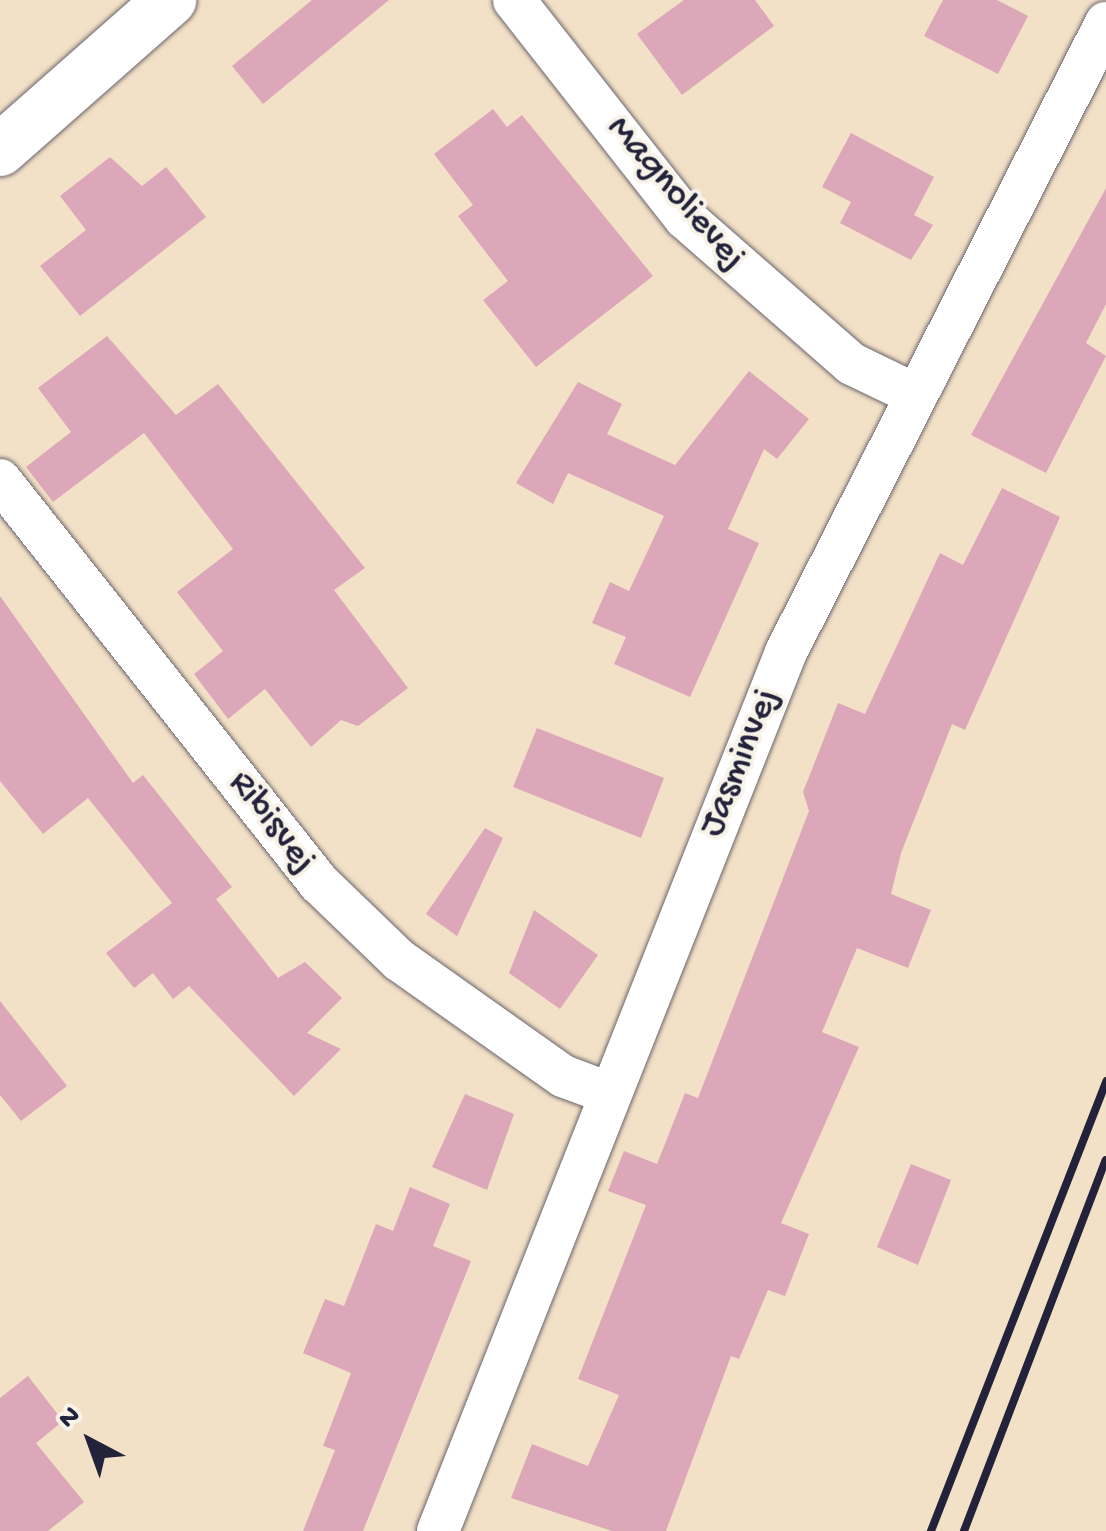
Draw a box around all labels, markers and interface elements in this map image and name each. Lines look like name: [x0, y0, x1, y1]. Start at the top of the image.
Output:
street label: Magnolievej: [595, 107, 755, 281]
street label: Jasminvej: [691, 682, 791, 844]
street label: Ribisvej: [217, 763, 325, 883]
north arrow: [40, 1391, 140, 1491]
text: N: [52, 1400, 88, 1436]

